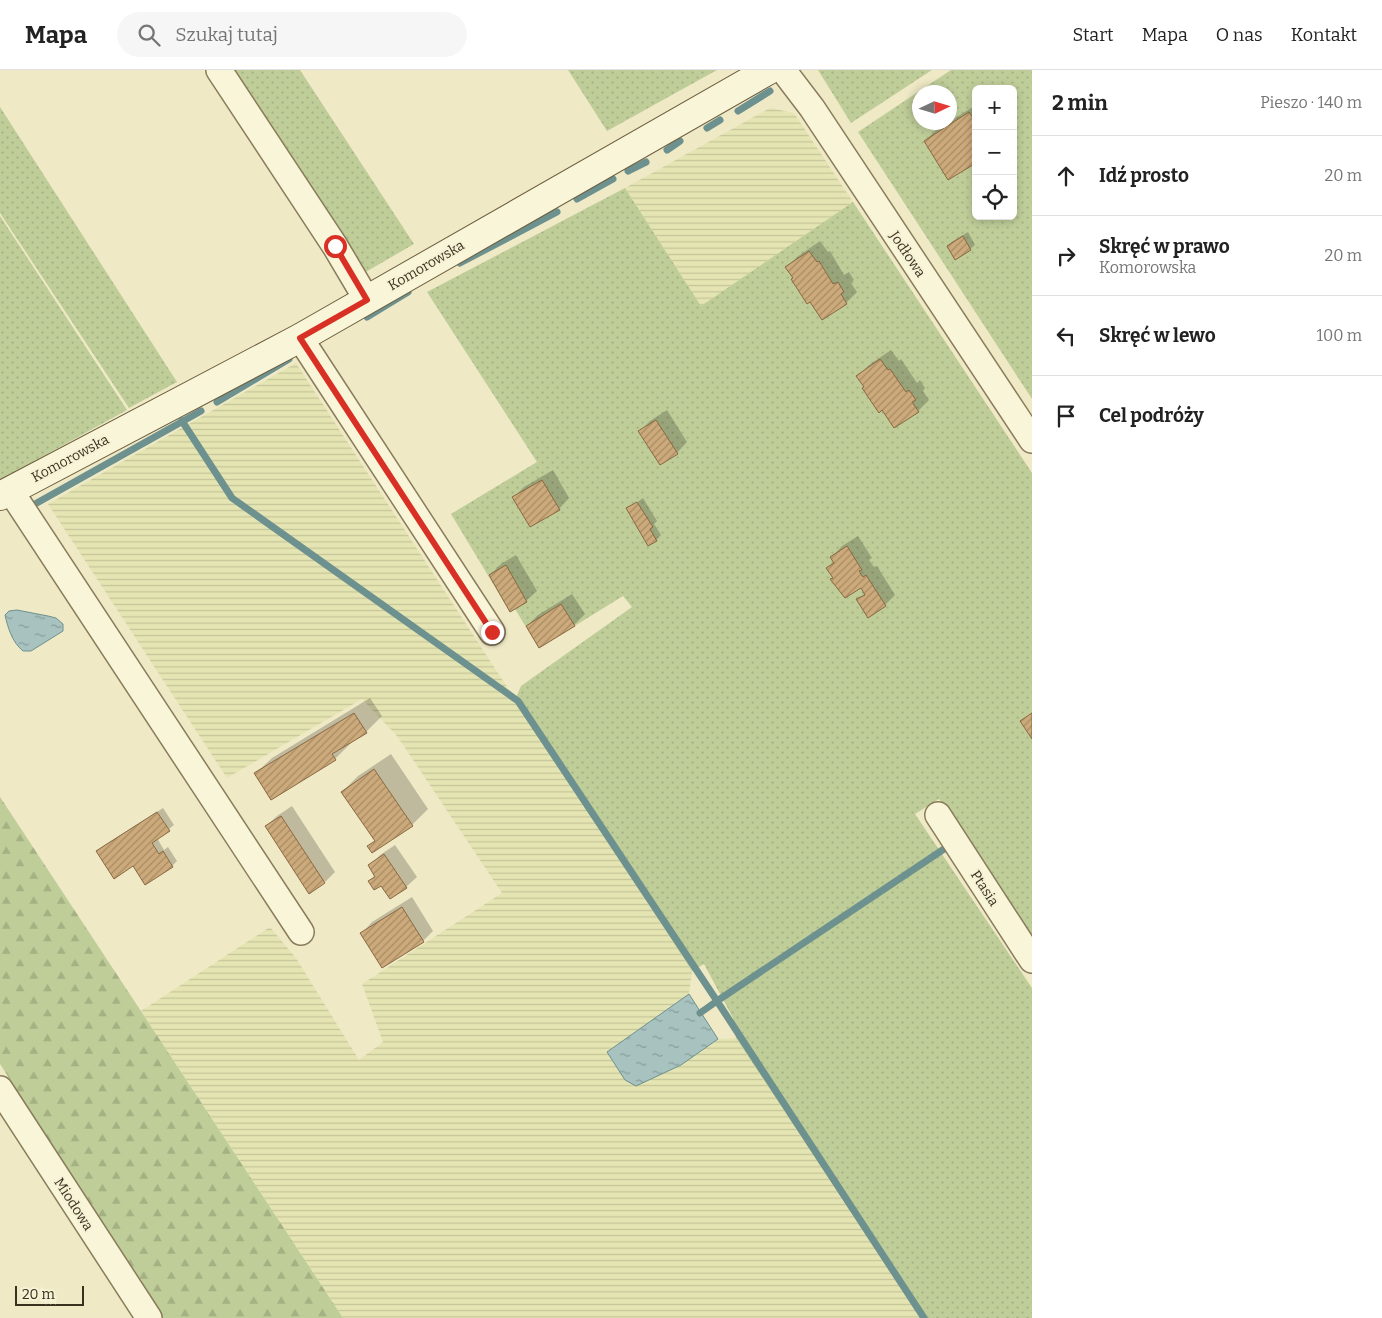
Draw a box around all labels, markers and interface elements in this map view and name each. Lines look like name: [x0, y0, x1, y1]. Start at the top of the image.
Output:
search box: [117, 12, 467, 57]
text: Mapa: [25, 21, 87, 49]
icon: search: [135, 21, 163, 49]
text: Szukaj tutaj: [175, 23, 278, 46]
text: Start: [1072, 24, 1114, 46]
text: Mapa: [1142, 24, 1188, 46]
text: O nas: [1216, 24, 1263, 46]
text: Kontakt: [1291, 24, 1357, 46]
north arrow: [912, 85, 957, 130]
map controls: [972, 85, 1017, 220]
button: +: [972, 85, 1017, 130]
text: 2 min: [1052, 90, 1108, 116]
text: Pieszo · 140 m: [1260, 93, 1362, 112]
button: −: [972, 130, 1017, 175]
icon: ahead: [1052, 162, 1080, 190]
text: Idź prosto: [1099, 164, 1189, 187]
text: 20 m: [1325, 166, 1362, 185]
button: locate: [972, 175, 1017, 220]
street label: Jodłowa: [885, 227, 929, 281]
route start: [324, 235, 347, 258]
text: Skręć w prawo: [1099, 235, 1230, 258]
street label: Komorowska: [385, 237, 468, 294]
icon: right: [1052, 242, 1080, 270]
text: 20 m: [1325, 246, 1362, 265]
text: Komorowska: [1099, 258, 1196, 277]
icon: left: [1052, 322, 1080, 350]
text: Skręć w lewo: [1099, 324, 1216, 347]
text: 100 m: [1317, 326, 1362, 345]
icon: arrive: [1052, 402, 1080, 430]
text: Cel podróży: [1099, 404, 1204, 427]
street label: Komorowska: [29, 431, 112, 486]
route end: [481, 621, 504, 644]
street label: Ptasia: [967, 867, 1003, 910]
street label: Miodowa: [50, 1175, 97, 1234]
scale bar: [15, 1283, 84, 1306]
text: 20 m: [22, 1286, 55, 1303]

